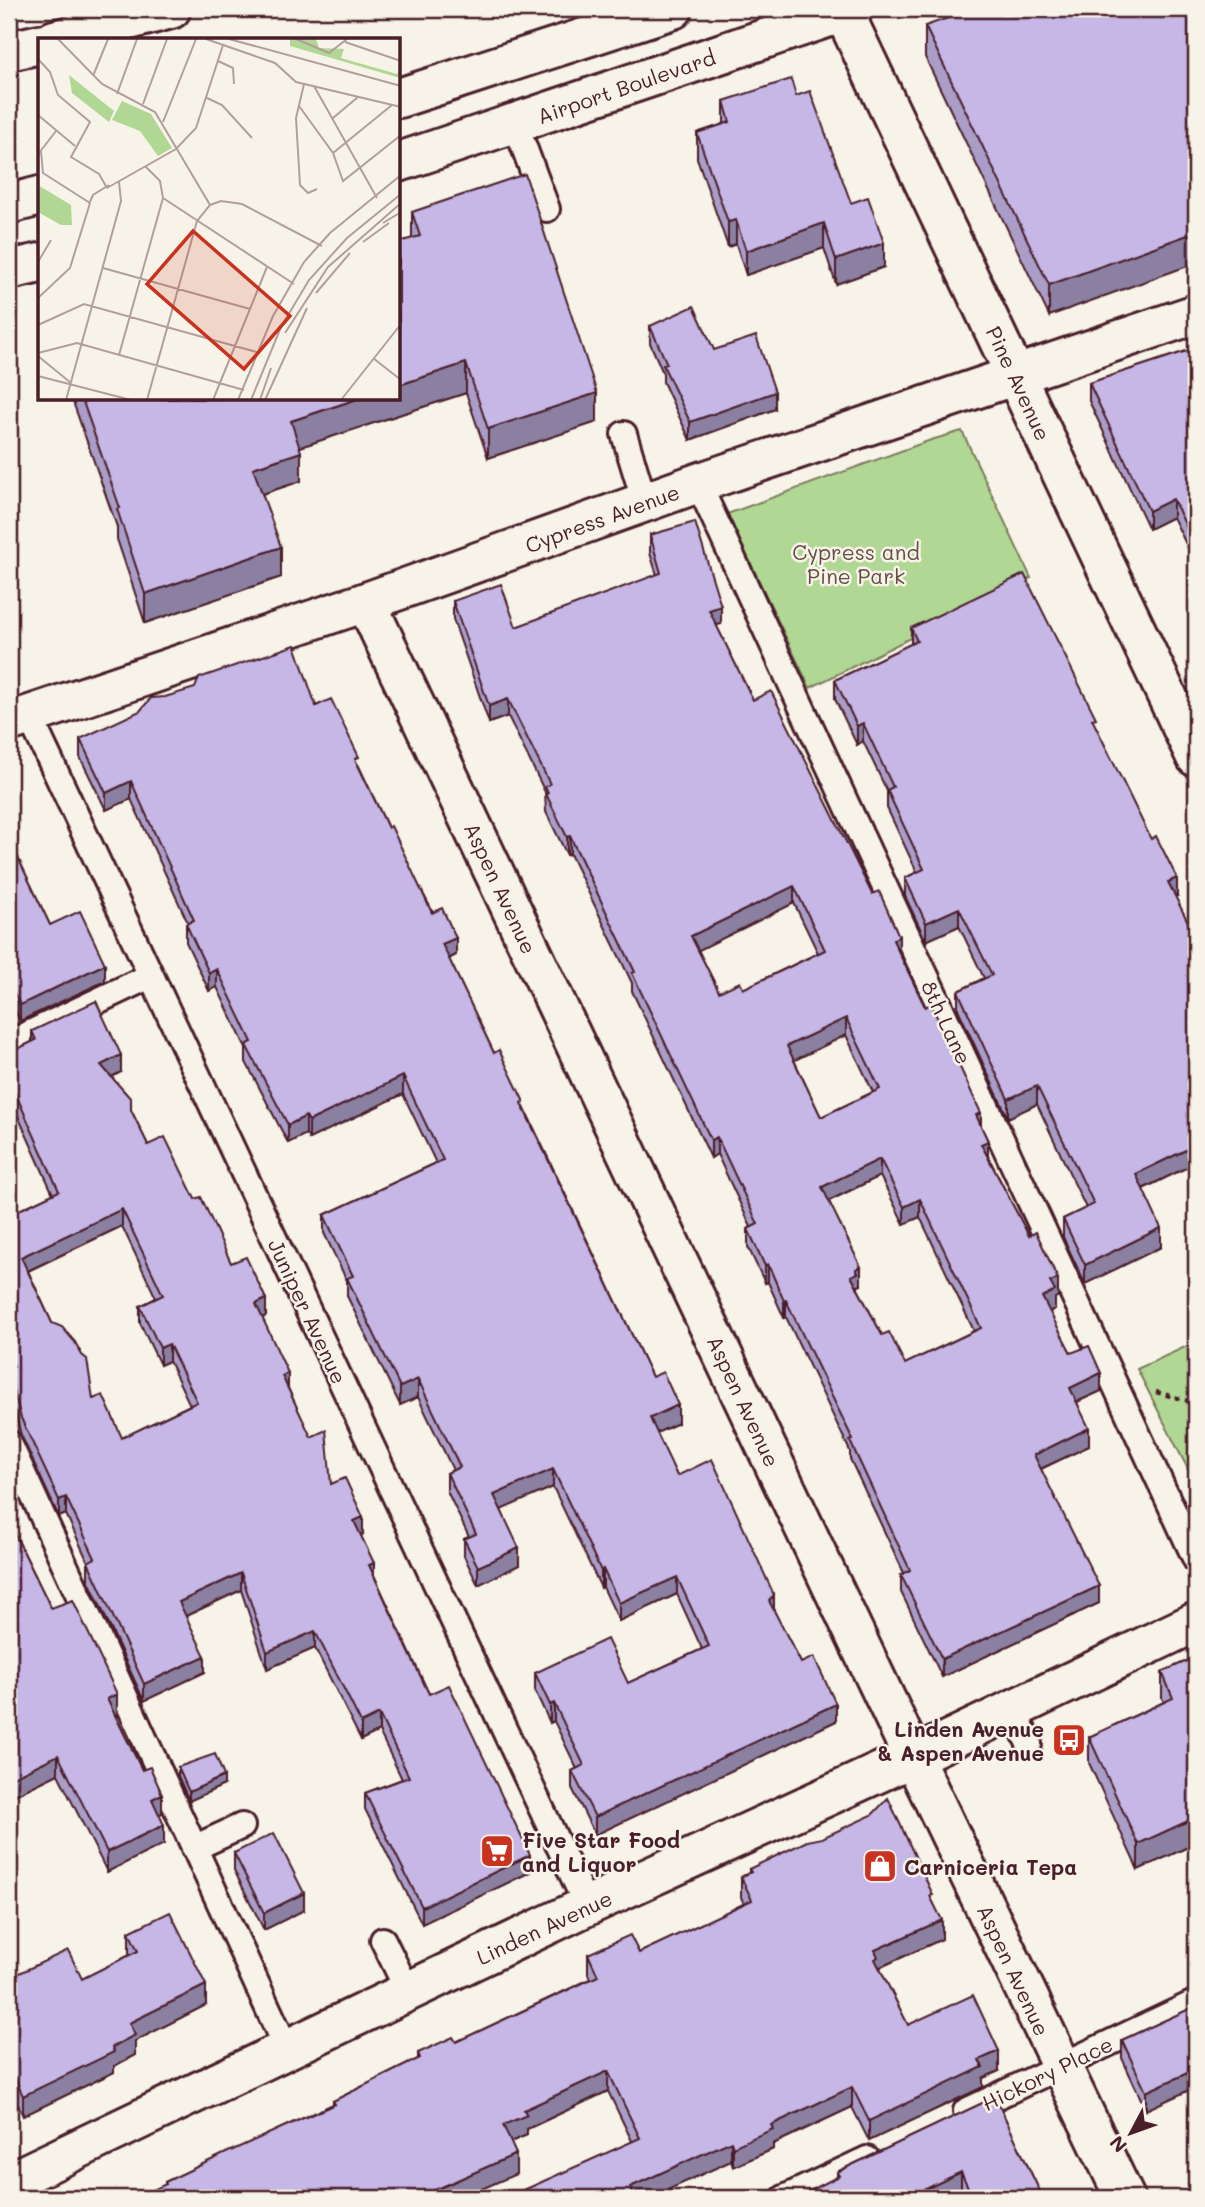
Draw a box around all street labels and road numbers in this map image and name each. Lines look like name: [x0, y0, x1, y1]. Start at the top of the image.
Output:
street label: Airport Boulevard: [533, 43, 719, 129]
street label: Pine Avenue: [981, 321, 1057, 445]
street label: Cypress Avenue: [521, 478, 683, 558]
street label: Aspen Avenue: [459, 818, 543, 958]
street label: 8th Lane: [916, 976, 978, 1068]
street label: Juniper Avenue: [263, 1234, 353, 1388]
street label: Aspen Avenue: [702, 1331, 786, 1471]
street label: Linden Avenue: [472, 1884, 616, 1970]
street label: Aspen Avenue: [972, 1900, 1056, 2040]
street label: Hickory Place: [977, 2030, 1117, 2116]

